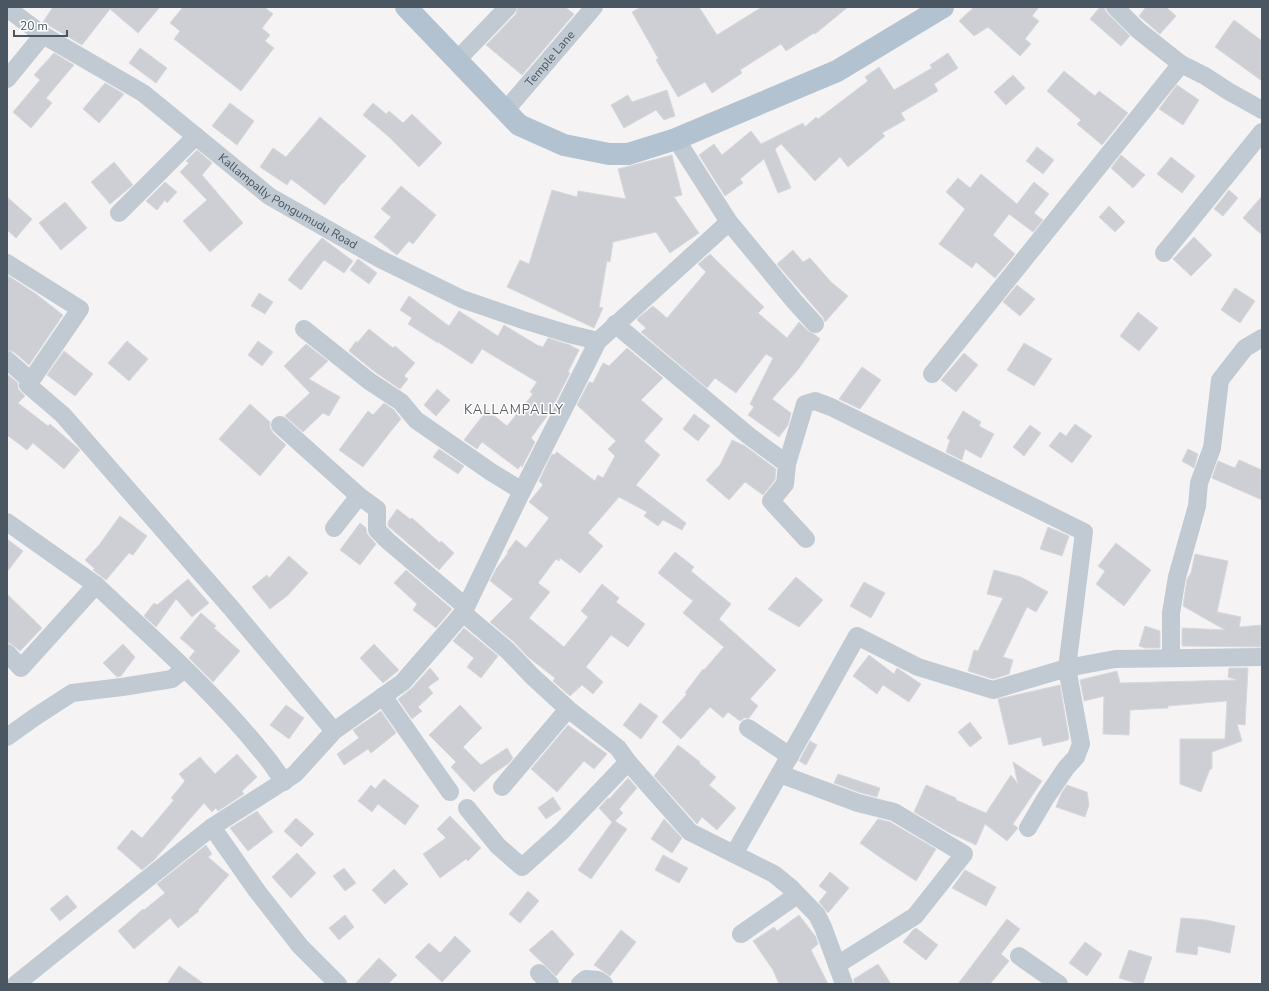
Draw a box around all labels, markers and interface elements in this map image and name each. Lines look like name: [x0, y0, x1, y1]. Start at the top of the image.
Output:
scale bar: [14, 12, 67, 38]
text: 20 m: [20, 18, 48, 34]
street label: Temple Lane: [521, 27, 578, 90]
street label: Kallampally Pongumudu Road: [215, 150, 360, 253]
district label: KALLAMPALLY: [464, 401, 564, 419]

